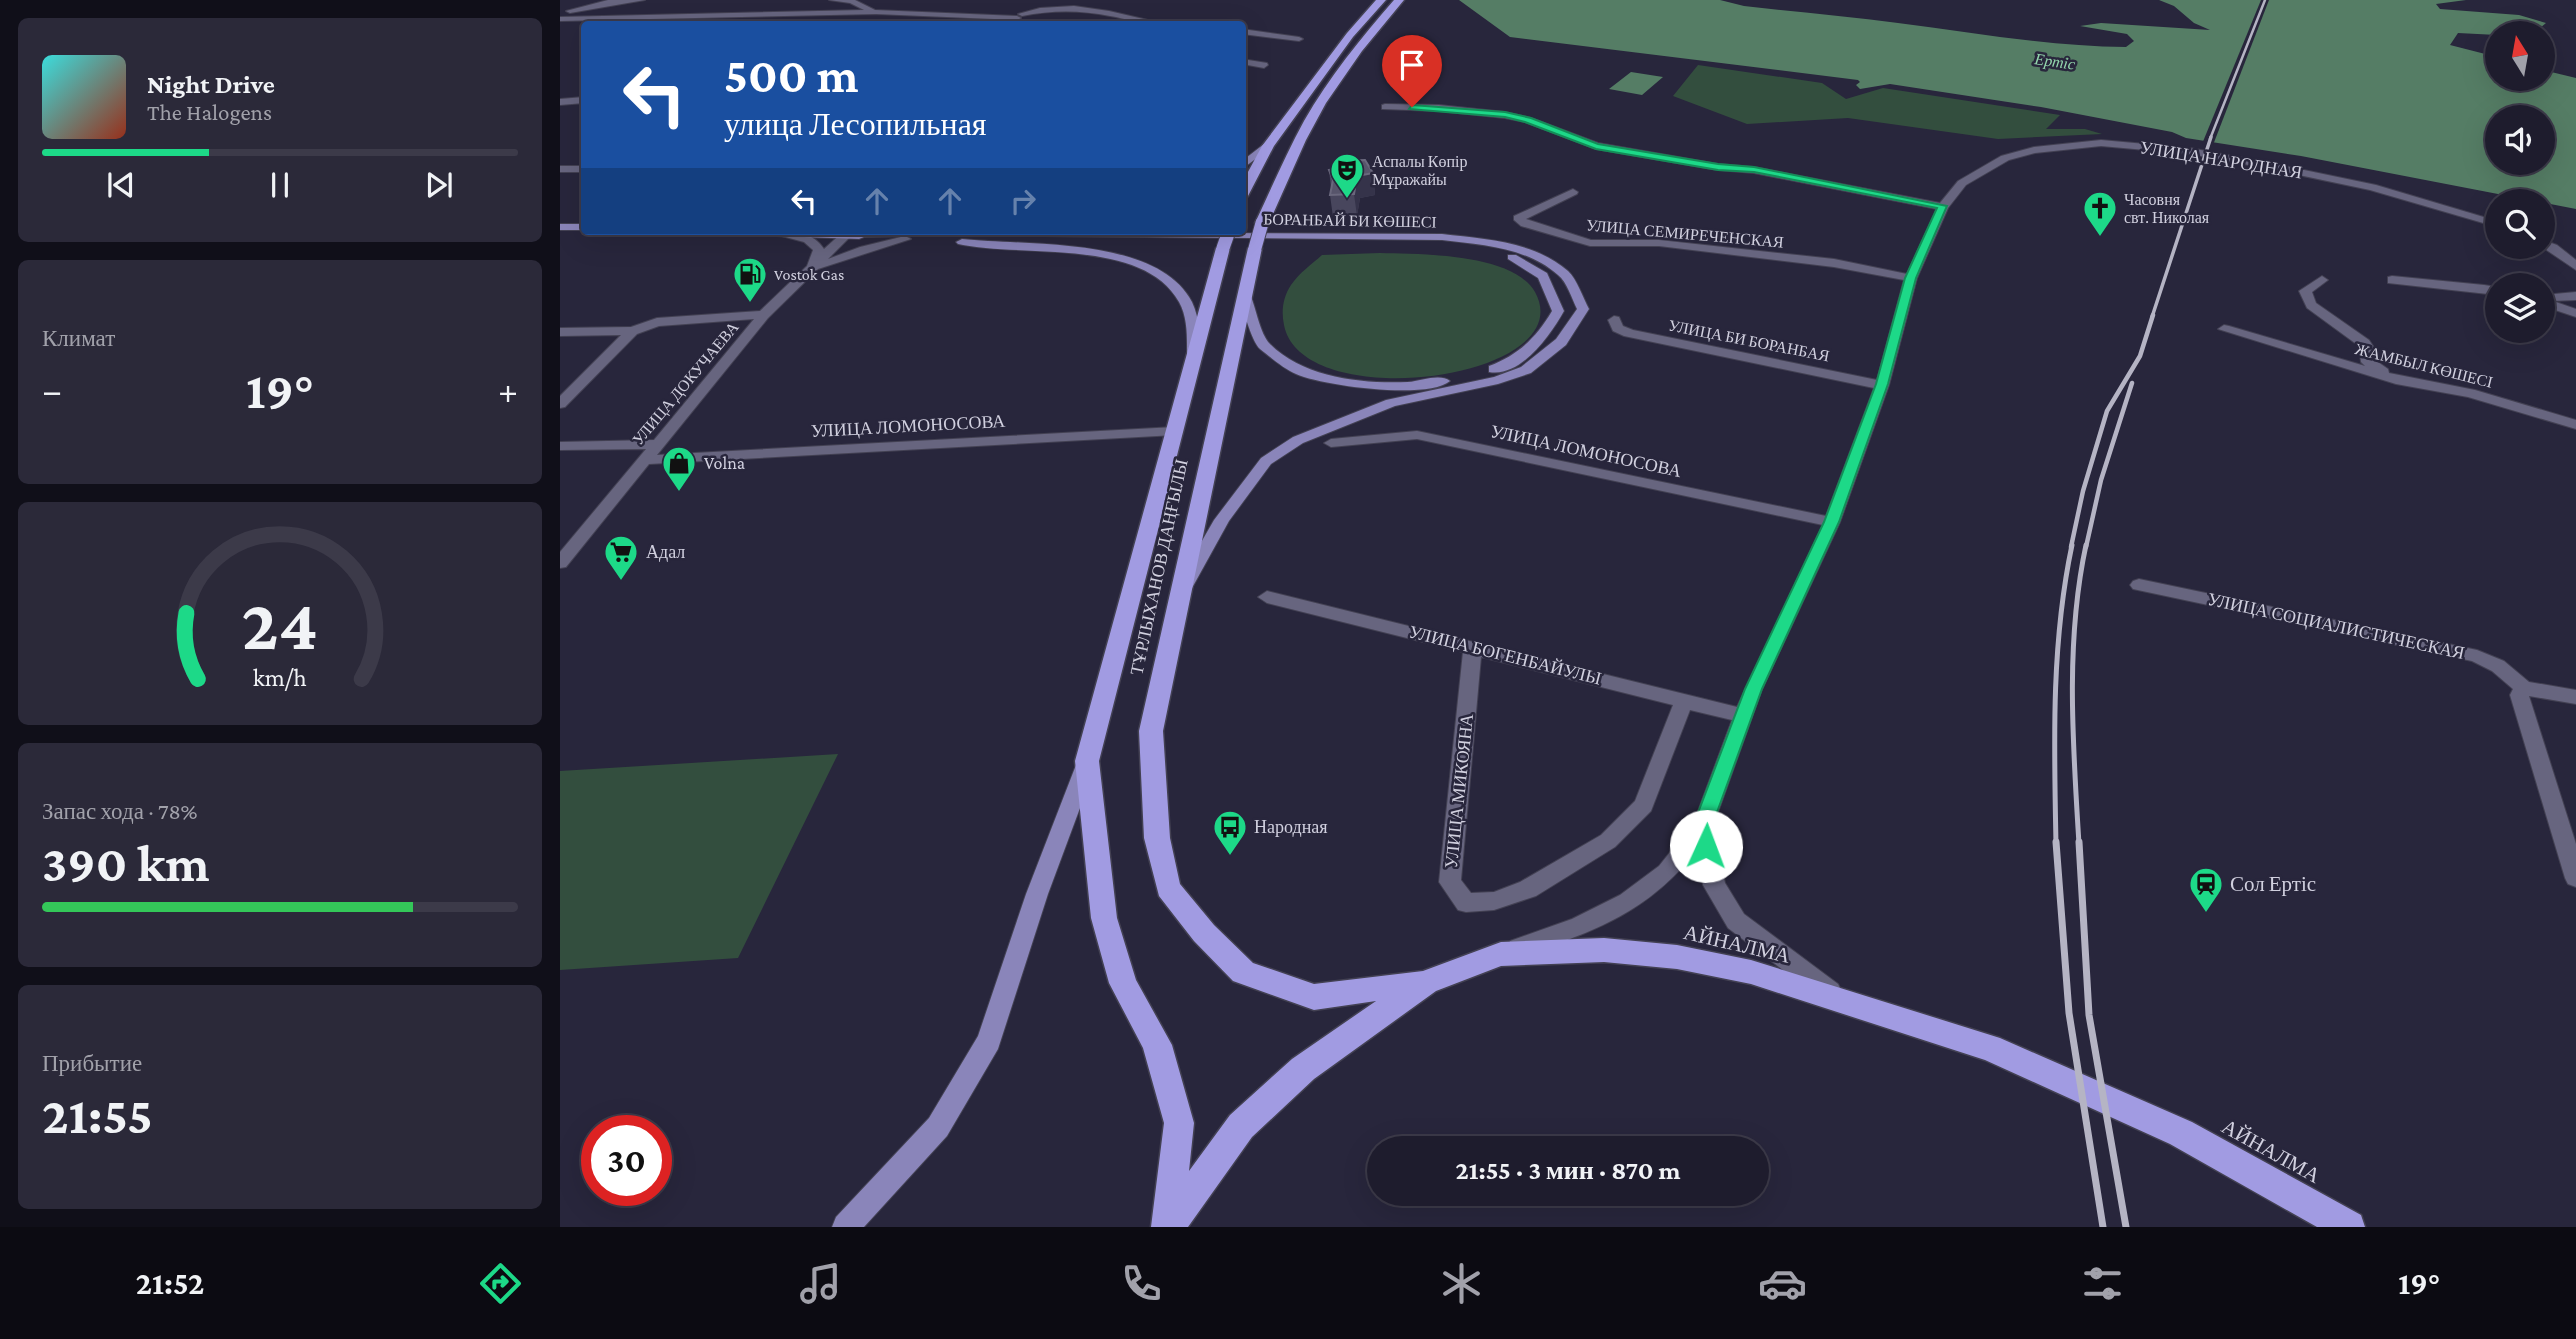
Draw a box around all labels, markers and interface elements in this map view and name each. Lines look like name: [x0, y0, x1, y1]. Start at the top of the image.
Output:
north arrow: [2485, 21, 2555, 91]
map controls: [2485, 21, 2555, 343]
pin: [1382, 35, 1442, 107]
icon: arrive: [1393, 46, 1431, 84]
text: 500 m: [724, 48, 858, 103]
icon: left: [609, 49, 700, 140]
water label: Ертіс: [2032, 50, 2076, 74]
text: Night Drive: [147, 70, 275, 99]
text: The Halogens: [147, 99, 272, 125]
button: sound: [2485, 105, 2555, 175]
text: улица Лесопильная: [724, 106, 987, 142]
street label: УЛИЦА НАРОДНАЯ: [2138, 137, 2304, 183]
theatre icon: Аспалы Көпір Мұражайы: [1328, 151, 1366, 200]
place label: Аспалы Көпір Мұражайы: [1372, 153, 1467, 189]
icon: previous: [102, 166, 140, 204]
icon: pause: [261, 166, 299, 204]
icon: next: [420, 166, 458, 204]
icon: left: [785, 182, 823, 220]
icon: ahead: [858, 182, 896, 220]
icon: ahead: [931, 182, 969, 220]
icon: right: [1004, 182, 1042, 220]
church icon: Часовня свт. Николая: [2081, 189, 2119, 238]
button: search: [2485, 189, 2555, 259]
place label: Часовня свт. Николая: [2124, 191, 2210, 226]
street label: БОРАНБАЙ БИ КӨШЕСІ: [1263, 209, 1437, 231]
street label: УЛИЦА СЕМИРЕЧЕНСКАЯ: [1585, 216, 1785, 252]
fuel station icon: Vostok Gas: [731, 255, 769, 304]
place label: Vostok Gas: [774, 266, 844, 283]
button: layers: [2485, 273, 2555, 343]
street label: УЛИЦА БИ БОРАНБАЯ: [1667, 317, 1831, 365]
street label: УЛИЦА ДОКУЧАЕВА: [629, 318, 743, 449]
text: Климат: [42, 325, 115, 351]
street label: ЖАМБЫЛ КӨШЕСІ: [2353, 340, 2494, 391]
text: 19°: [246, 361, 314, 419]
text: −: [42, 369, 62, 411]
text: +: [498, 369, 518, 411]
street label: УЛИЦА ЛОМОНОСОВА: [810, 411, 1006, 441]
street label: УЛИЦА ЛОМОНОСОВА: [1489, 421, 1683, 481]
shop icon: Volna: [660, 444, 698, 493]
place label: Volna: [704, 453, 745, 473]
street label: ТҰРЛЫХАНОВ ДАҢҒЫЛЫ: [1126, 457, 1192, 677]
supermarket icon: Адал: [602, 533, 640, 582]
place label: Адал: [646, 542, 685, 562]
text: 24: [242, 585, 318, 666]
street label: УЛИЦА СОЦИАЛИСТИЧЕСКАЯ: [2206, 589, 2466, 663]
street label: УЛИЦА БОГЕНБАЙУЛЫ: [1407, 621, 1604, 689]
text: km/h: [253, 664, 307, 691]
street label: УЛИЦА МИКОЯНА: [1441, 713, 1477, 869]
text: Запас хода · 78%: [42, 798, 198, 824]
bus stop icon: Народная: [1211, 808, 1249, 857]
position arrow: [1669, 809, 1743, 883]
place label: Народная: [1254, 817, 1328, 837]
text: 390 km: [42, 834, 210, 892]
station icon: Сол Ертіс: [2187, 865, 2225, 914]
place label: Сол Ертіс: [2230, 872, 2316, 896]
street label: АЙНАЛМА: [1681, 920, 1793, 968]
text: Прибытие: [42, 1050, 142, 1076]
text: 21:55: [42, 1086, 153, 1144]
street label: АЙНАЛМА: [2218, 1114, 2325, 1188]
speed limit sign: 30: [581, 1115, 672, 1206]
text: 21:55 · 3 мин · 870 m: [1456, 1156, 1680, 1185]
icon: directions: [476, 1259, 525, 1308]
icon: music: [796, 1259, 845, 1308]
icon: phone: [1117, 1259, 1166, 1308]
icon: climate: [1437, 1259, 1486, 1308]
icon: car: [1758, 1259, 1807, 1308]
icon: filters: [2078, 1259, 2127, 1308]
text: 21:52: [136, 1265, 204, 1301]
text: 19°: [2398, 1265, 2440, 1301]

